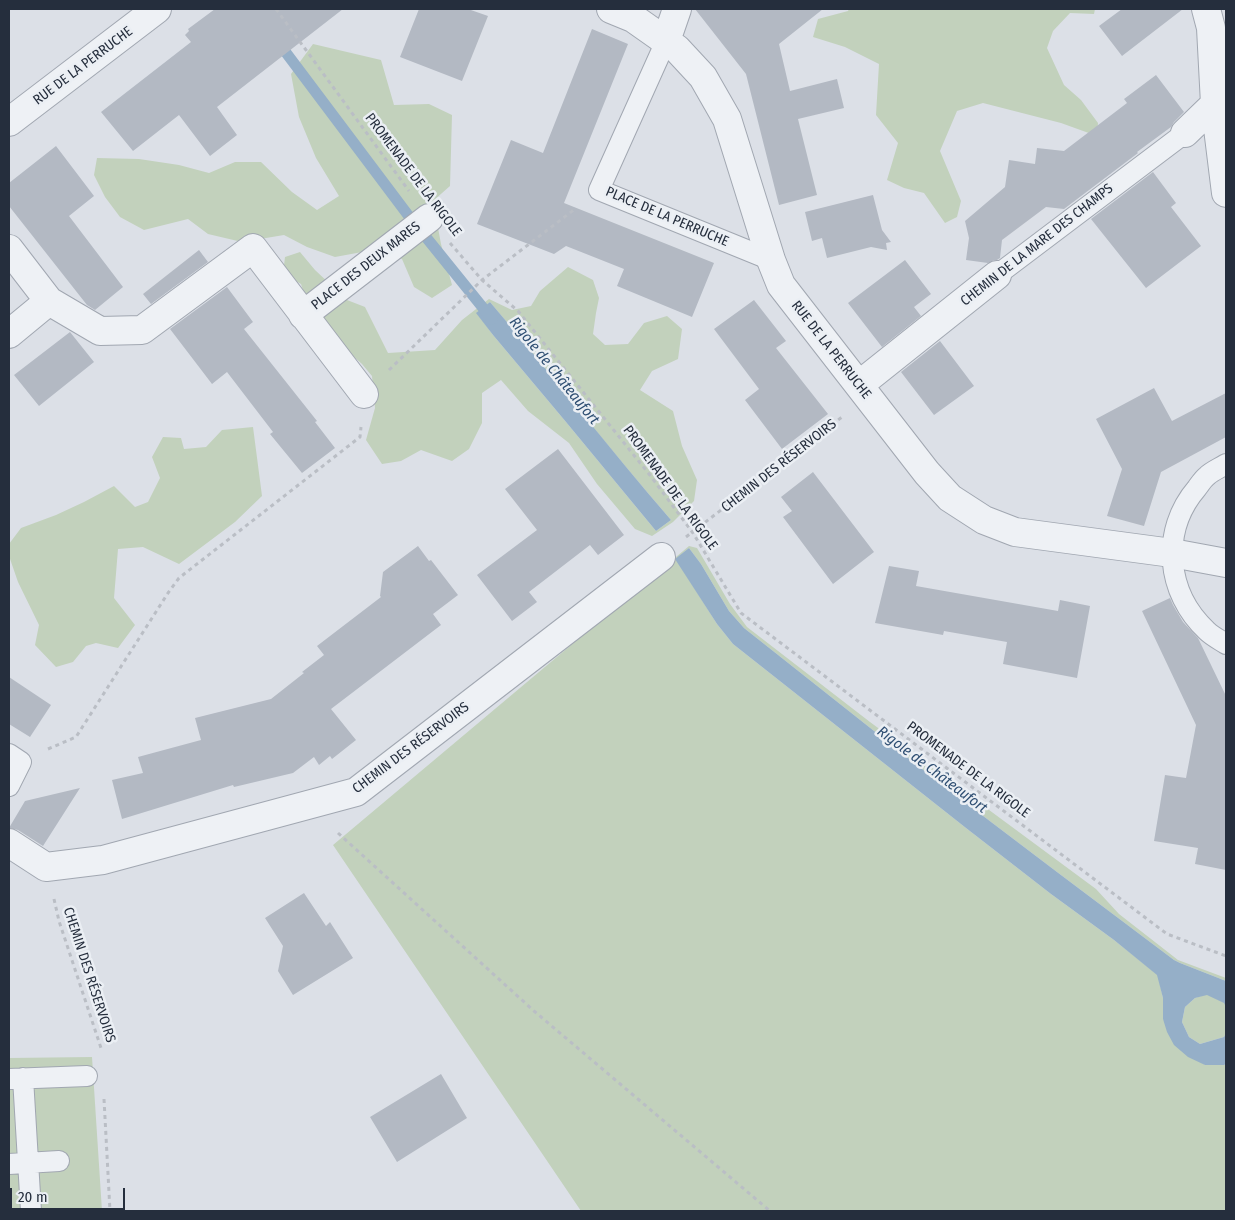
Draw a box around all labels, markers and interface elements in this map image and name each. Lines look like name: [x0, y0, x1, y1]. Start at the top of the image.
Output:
street label: RUE DE LA PERRUCHE: [30, 23, 136, 109]
street label: PROMENADE DE LA RIGOLE: [361, 110, 465, 240]
street label: CHEMIN DE LA MARE DES CHAMPS: [957, 180, 1117, 310]
street label: PLACE DE LA PERRUCHE: [603, 183, 731, 251]
street label: PLACE DES DEUX MARES: [308, 218, 424, 314]
street label: RUE DE LA PERRUCHE: [787, 298, 875, 402]
water label: Rigole de Châteaufort: [505, 314, 603, 428]
street label: CHEMIN DES RÉSERVOIRS: [718, 416, 840, 516]
street label: PROMENADE DE LA RIGOLE: [619, 423, 721, 553]
street label: CHEMIN DES RÉSERVOIRS: [349, 699, 473, 797]
street label: PROMENADE DE LA RIGOLE: [903, 718, 1033, 822]
water label: Rigole de Châteaufort: [873, 723, 991, 817]
street label: CHEMIN DES RÉSERVOIRS: [59, 905, 119, 1045]
scale bar: [12, 1178, 128, 1210]
text: 20 m: [18, 1188, 48, 1206]

